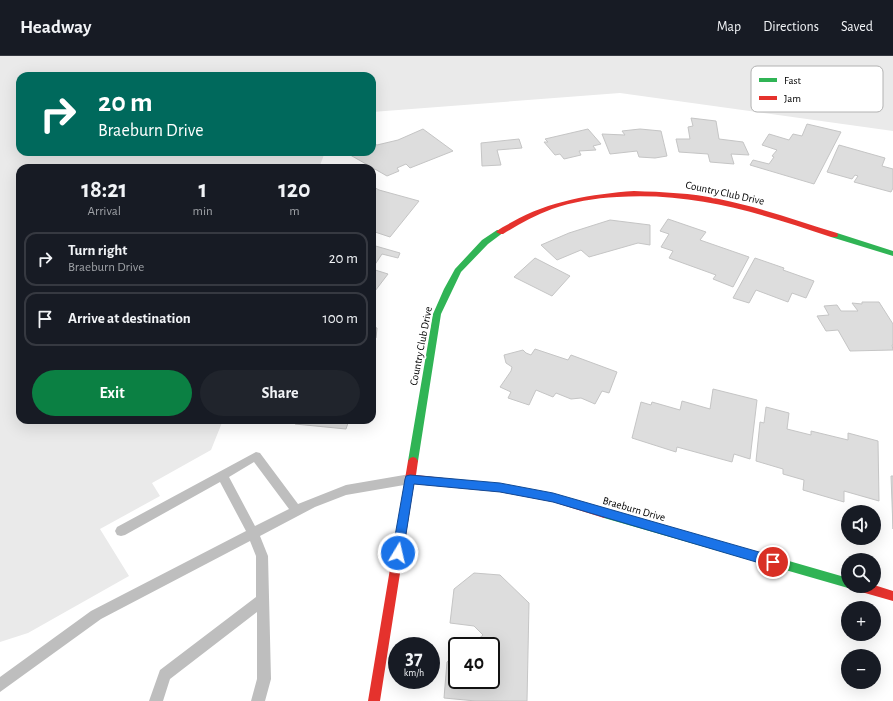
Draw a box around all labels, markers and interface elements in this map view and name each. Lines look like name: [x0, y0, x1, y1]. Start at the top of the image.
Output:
text: Headway: [20, 18, 91, 37]
text: Map: [717, 20, 741, 34]
text: Directions: [763, 20, 819, 34]
text: Saved: [841, 20, 873, 34]
legend: [751, 66, 883, 112]
text: Fast: [784, 75, 802, 86]
icon: right: [32, 88, 84, 140]
text: 20 m: [98, 89, 153, 117]
text: Jam: [784, 93, 801, 104]
text: Braeburn Drive: [98, 122, 203, 140]
text: 18:21: [81, 178, 127, 202]
text: 1: [198, 178, 207, 202]
text: 120: [278, 178, 311, 202]
street label: Country Club Drive: [685, 179, 765, 207]
text: Arrival: [88, 205, 121, 218]
text: min: [193, 205, 213, 218]
text: m: [289, 205, 300, 218]
text: Turn right: [68, 243, 127, 258]
icon: right: [34, 248, 56, 270]
text: 20 m: [329, 251, 358, 266]
text: Braeburn Drive: [68, 261, 144, 274]
street label: Country Club Drive: [408, 306, 434, 386]
icon: arrive: [34, 308, 56, 330]
text: Arrive at destination: [68, 311, 191, 326]
text: 100 m: [323, 311, 358, 326]
button: Exit: [32, 370, 192, 416]
button: Share: [200, 370, 360, 416]
street label: Braeburn Drive: [601, 495, 667, 523]
map controls: [841, 505, 881, 689]
button: sound: [841, 505, 881, 545]
position arrow: [377, 532, 419, 574]
pin: [756, 545, 790, 579]
icon: arrive: [762, 551, 784, 573]
button: search: [841, 553, 881, 593]
button: +: [841, 601, 881, 641]
speed limit sign: 40: [448, 637, 500, 689]
text: 37: [405, 648, 423, 668]
button: −: [841, 649, 881, 689]
text: km/h: [404, 668, 424, 678]

